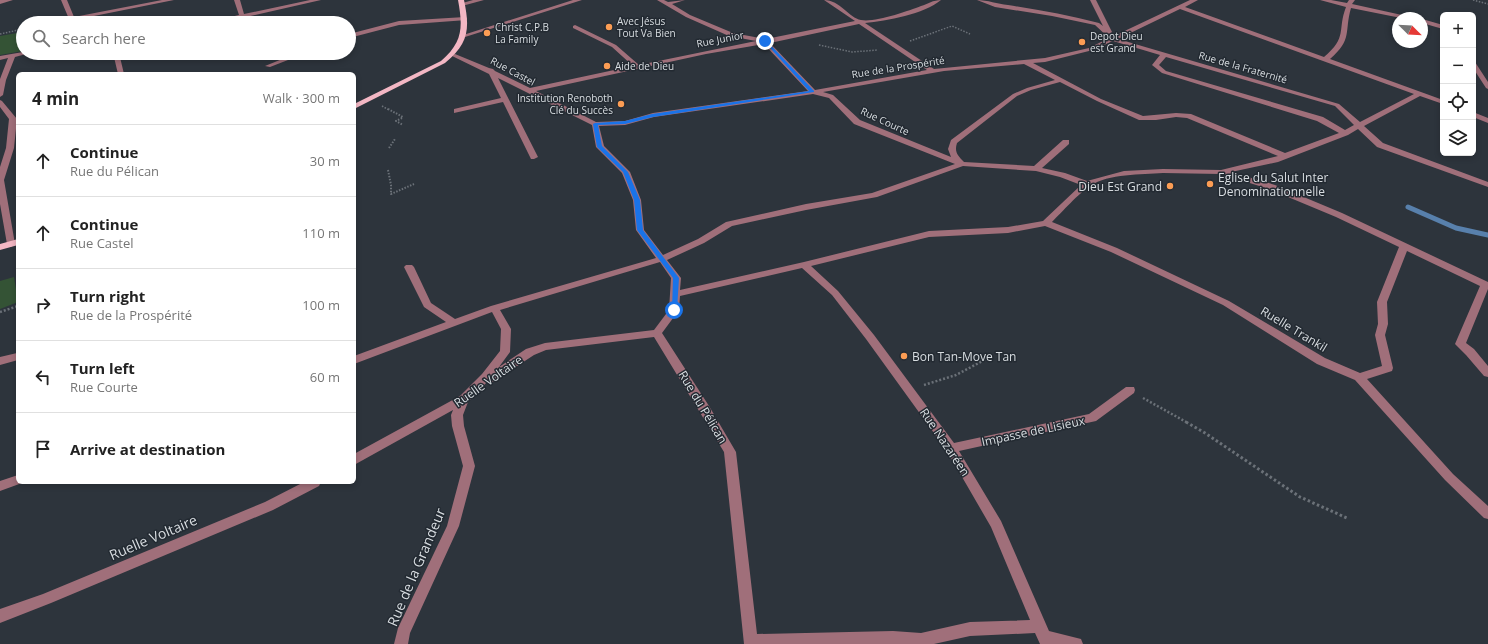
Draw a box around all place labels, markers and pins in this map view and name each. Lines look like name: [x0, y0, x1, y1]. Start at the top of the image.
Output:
place label: Avec Jésus Tout Va Bien: [617, 14, 676, 40]
place label: Christ C.P.B La Family: [495, 20, 549, 46]
marker: Avec Jésus Tout Va Bien: [604, 22, 614, 32]
marker: Christ C.P.B La Family: [482, 28, 492, 38]
place label: Depot Dieu est Grand: [1090, 29, 1143, 55]
marker: Depot Dieu est Grand: [1077, 37, 1087, 47]
place label: Aide de Dieu: [615, 59, 674, 73]
marker: Aide de Dieu: [602, 61, 612, 71]
place label: Institution Renoboth Clé du Succès: [517, 91, 613, 117]
marker: Institution Renoboth Clé du Succès: [616, 99, 626, 109]
place label: Eglise du Salut Inter Denominationnelle: [1218, 169, 1328, 200]
place label: Dieu Est Grand: [1078, 178, 1162, 195]
marker: Eglise du Salut Inter Denominationnelle: [1205, 179, 1215, 189]
marker: Dieu Est Grand: [1165, 181, 1175, 191]
place label: Bon Tan-Move Tan: [912, 348, 1016, 365]
marker: Bon Tan-Move Tan: [899, 351, 909, 361]

